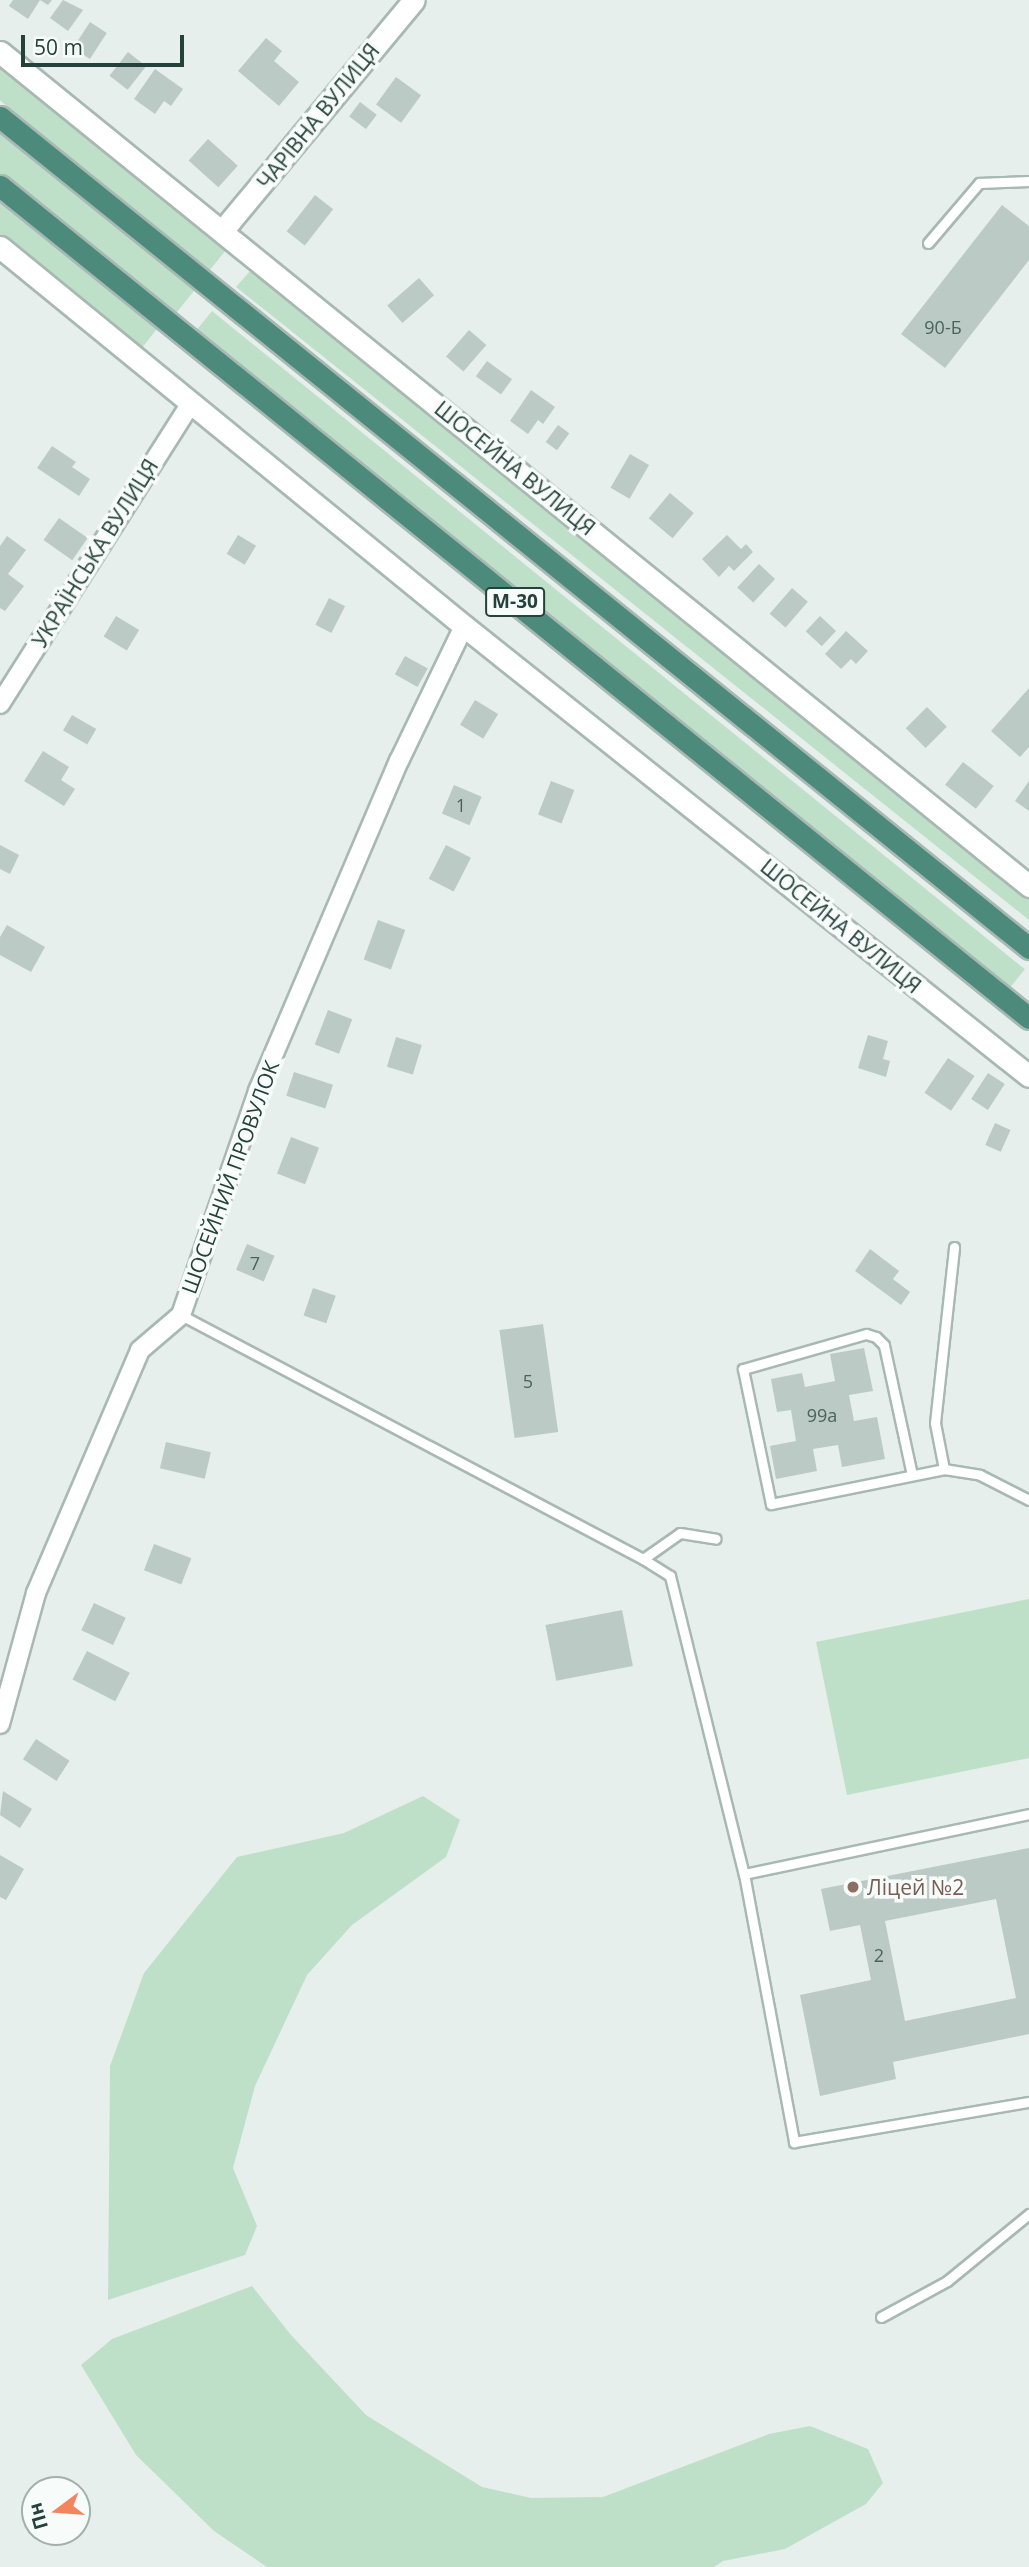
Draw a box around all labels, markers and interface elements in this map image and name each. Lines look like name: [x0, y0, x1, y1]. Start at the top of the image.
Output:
scale bar: [24, 21, 187, 65]
text: 50 m: [34, 33, 83, 61]
street label: ЧАРІВНА ВУЛИЦЯ: [252, 38, 384, 194]
house number: 90-Б: [924, 316, 962, 338]
street label: ШОСЕЙНА ВУЛИЦЯ: [430, 396, 600, 540]
street label: УКРАЇНСЬКА ВУЛИЦЯ: [27, 454, 163, 652]
road number: М-30: [484, 586, 546, 618]
house number: 1: [456, 794, 466, 816]
street label: ШОСЕЙНА ВУЛИЦЯ: [756, 854, 926, 998]
street label: ШОСЕЙНИЙ ПРОВУЛОК: [176, 1057, 284, 1297]
house number: 7: [250, 1252, 260, 1274]
house number: 5: [523, 1370, 533, 1392]
house number: 99а: [807, 1404, 837, 1426]
place label: Ліцей №2: [867, 1874, 964, 1900]
marker: Ліцей №2: [845, 1879, 861, 1895]
house number: 2: [874, 1944, 884, 1966]
north arrow: [21, 2476, 91, 2546]
text: Пн: [22, 2500, 54, 2533]

